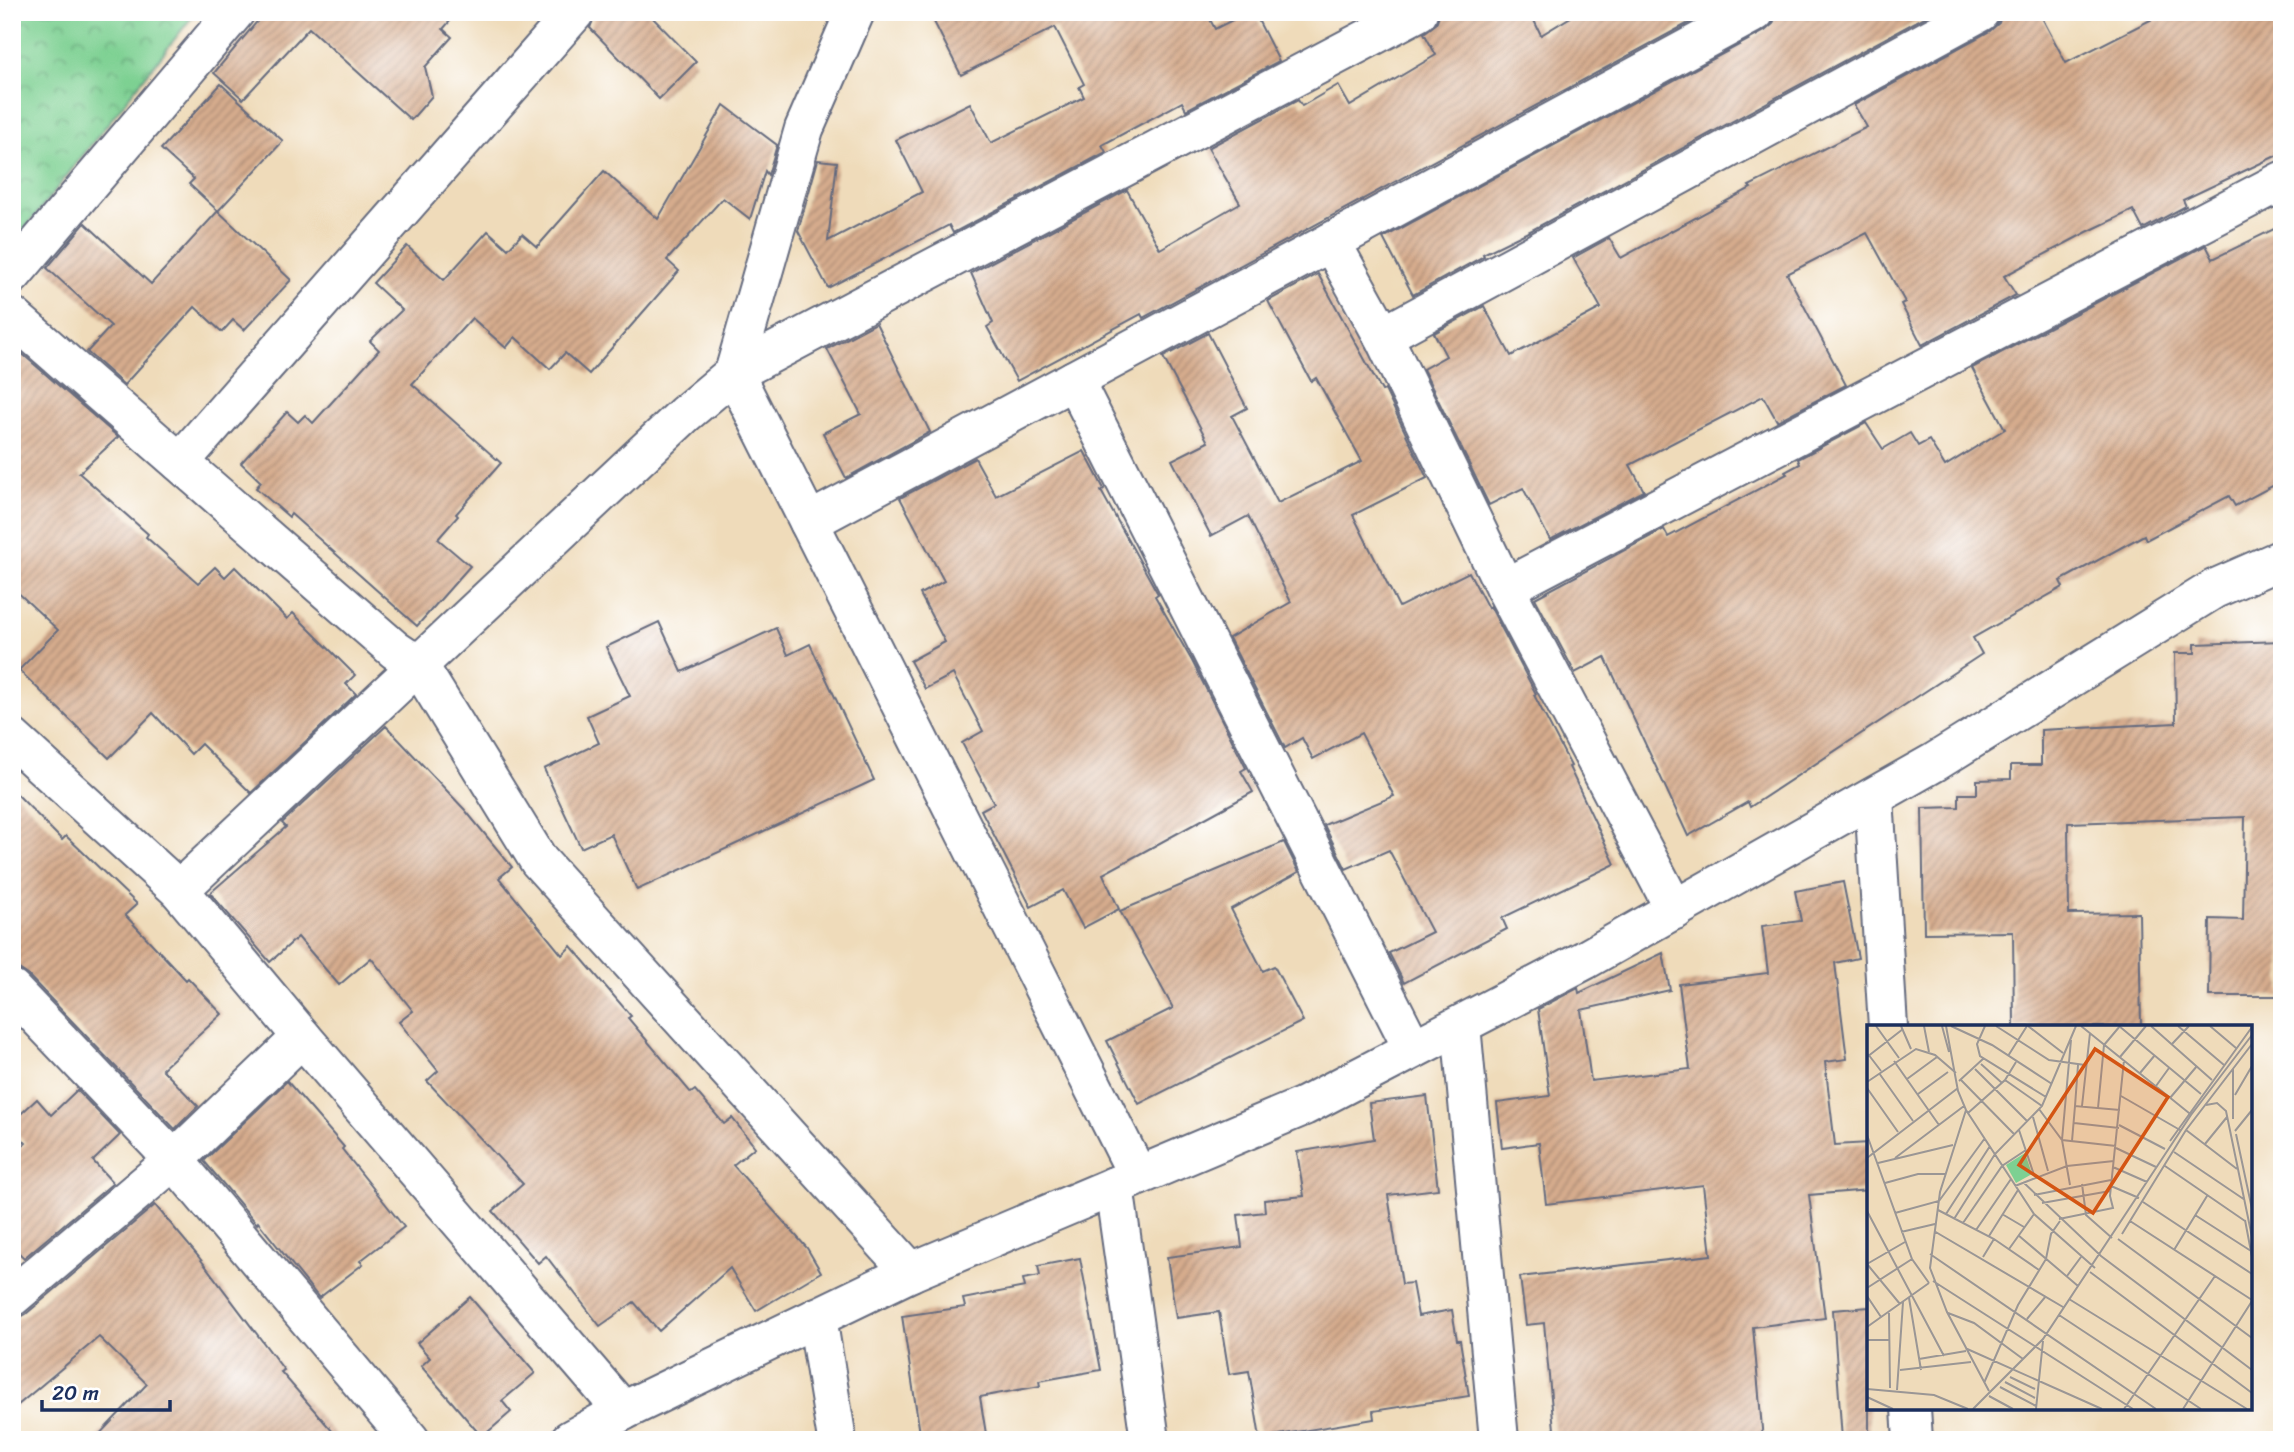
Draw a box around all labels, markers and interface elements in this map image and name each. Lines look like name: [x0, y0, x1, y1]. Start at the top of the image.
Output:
inset map: [1867, 1025, 2252, 1410]
scale bar: [42, 1368, 170, 1412]
text: 20 m: [52, 1374, 99, 1412]

